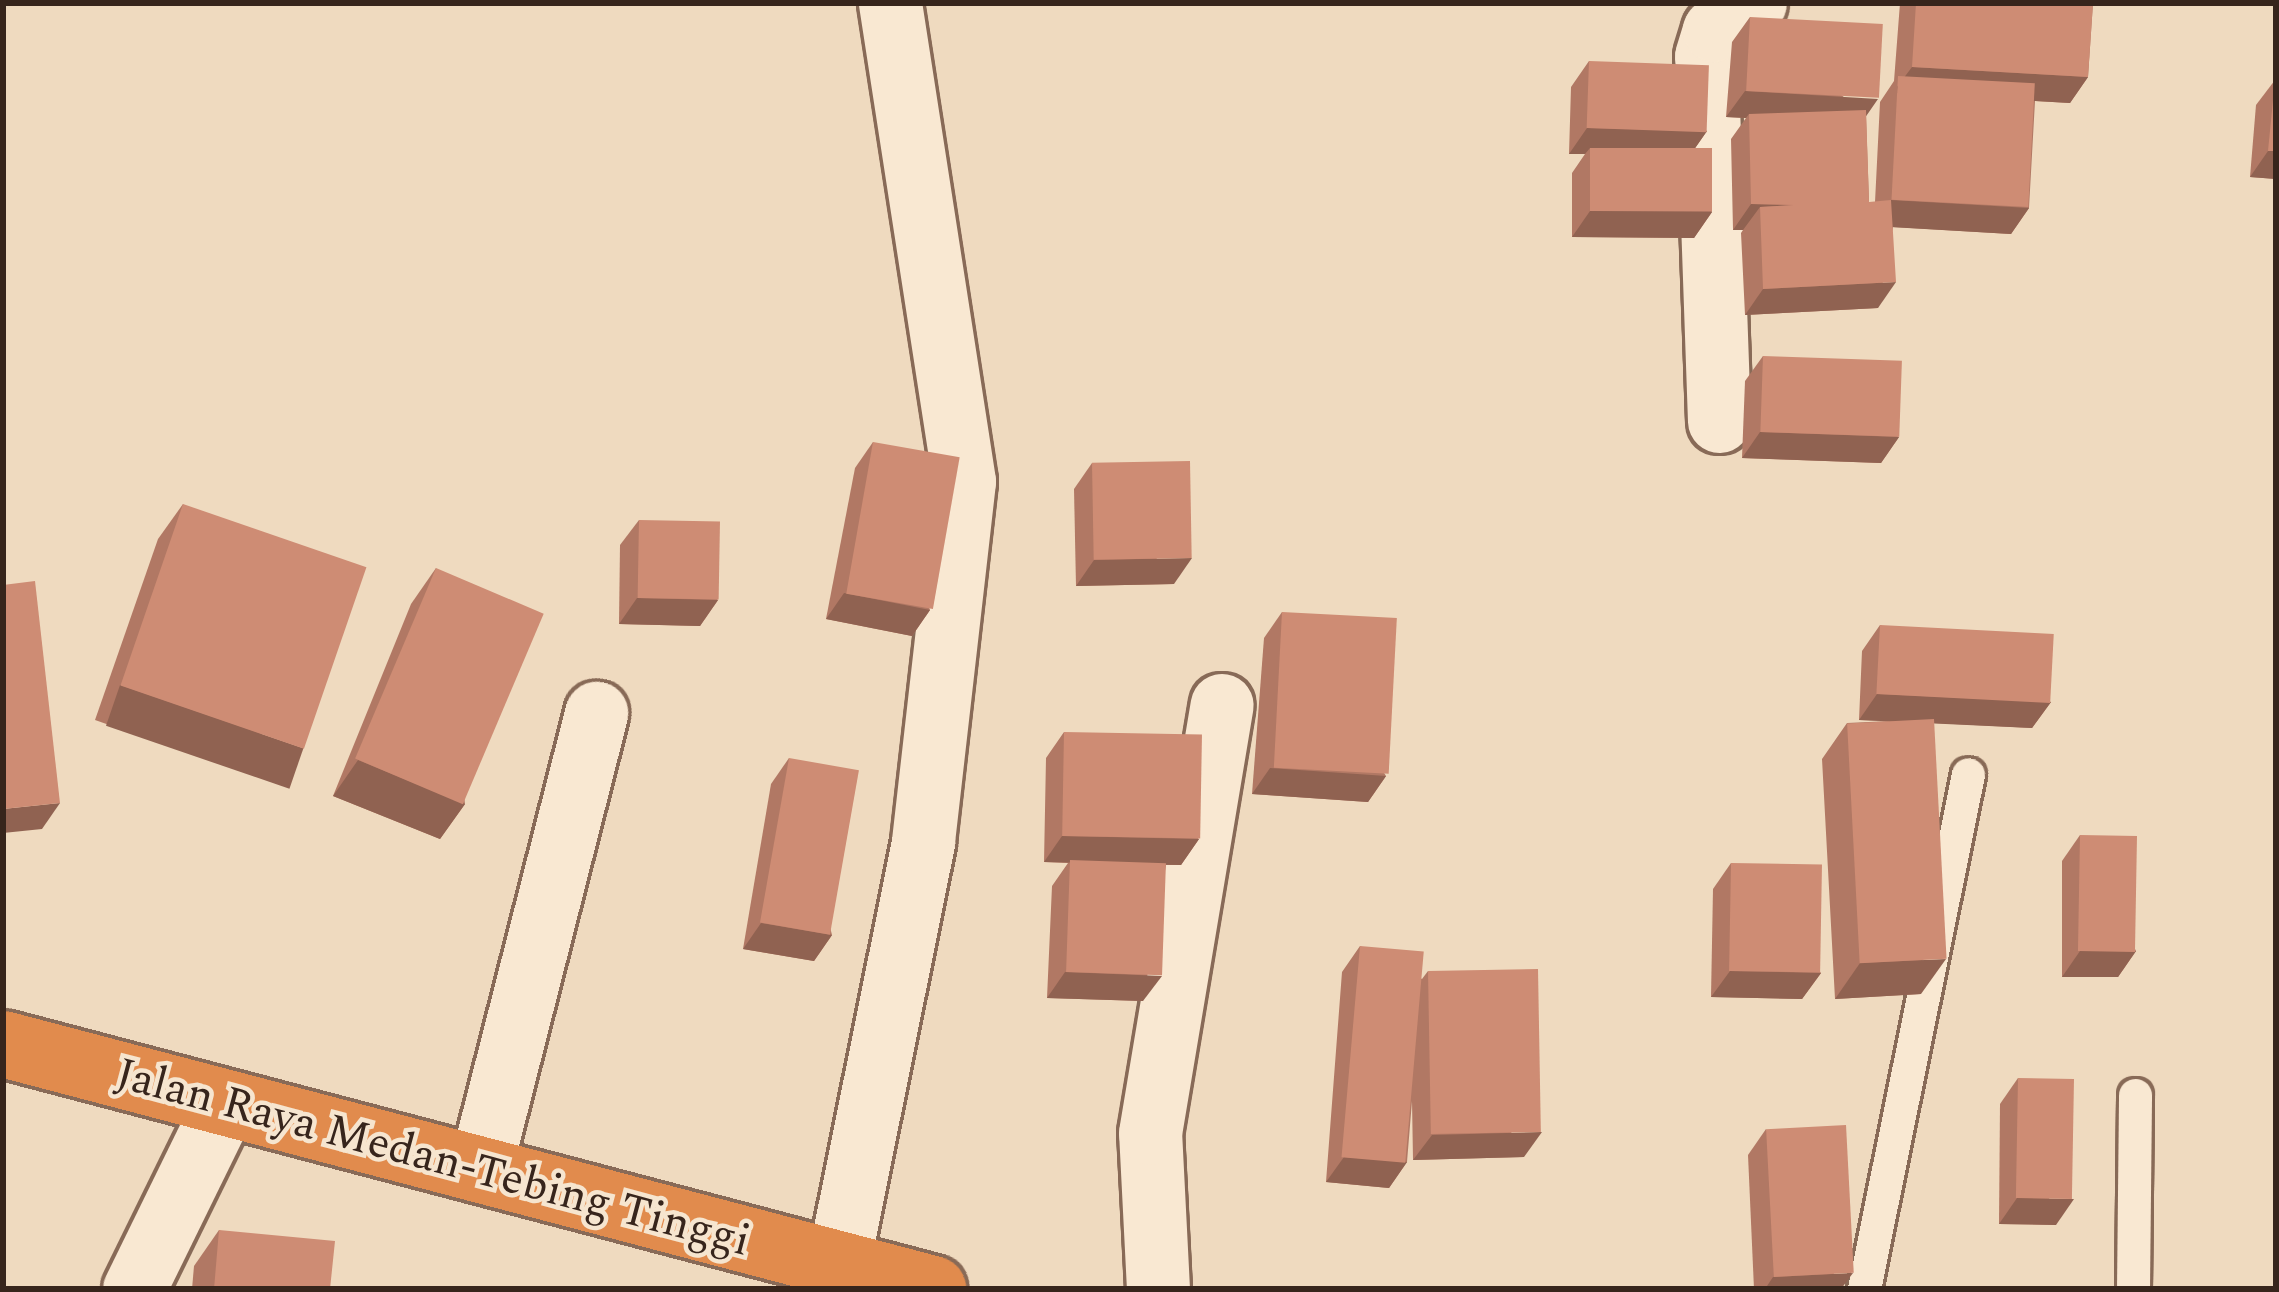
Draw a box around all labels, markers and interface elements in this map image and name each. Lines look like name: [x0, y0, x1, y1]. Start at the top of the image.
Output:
street label: Jalan Raya Medan-Tebing Tinggi: [110, 1047, 756, 1269]

